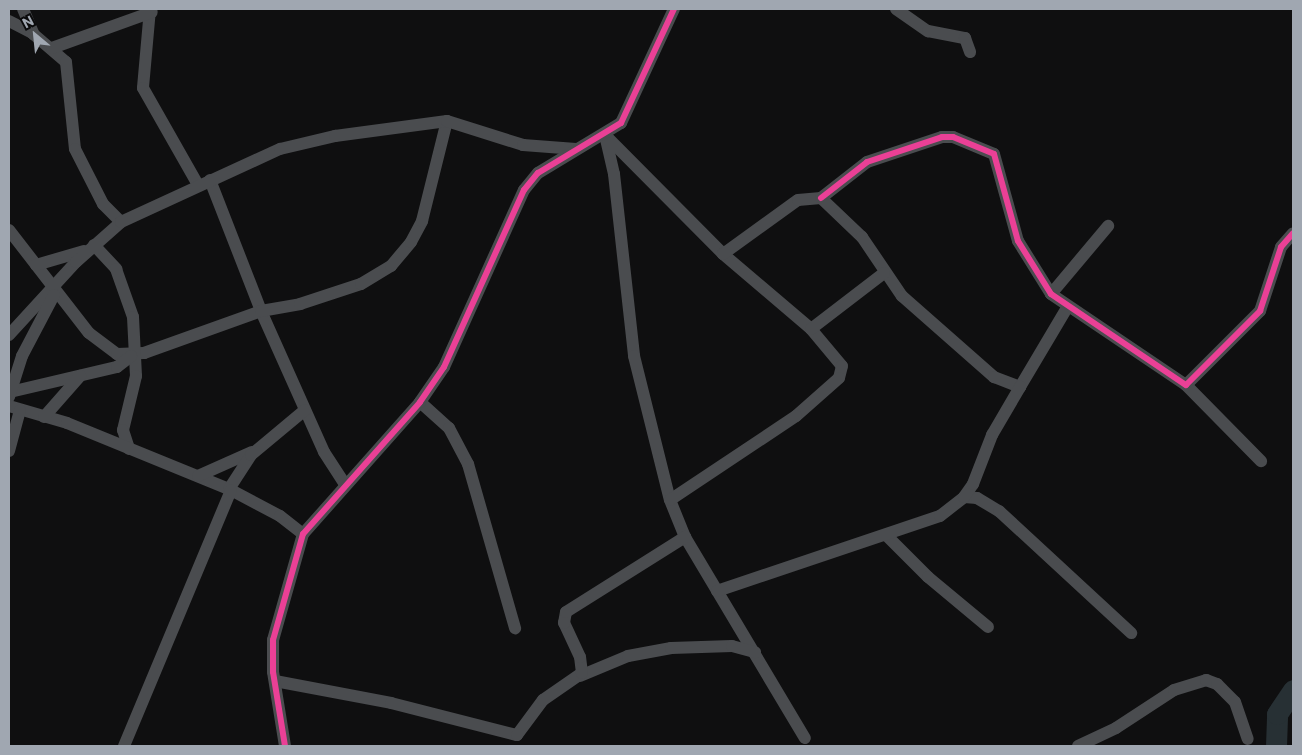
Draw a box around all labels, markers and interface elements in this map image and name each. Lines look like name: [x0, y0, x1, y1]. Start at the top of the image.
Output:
north arrow: [10, 10, 60, 60]
text: N: [19, 11, 36, 31]

